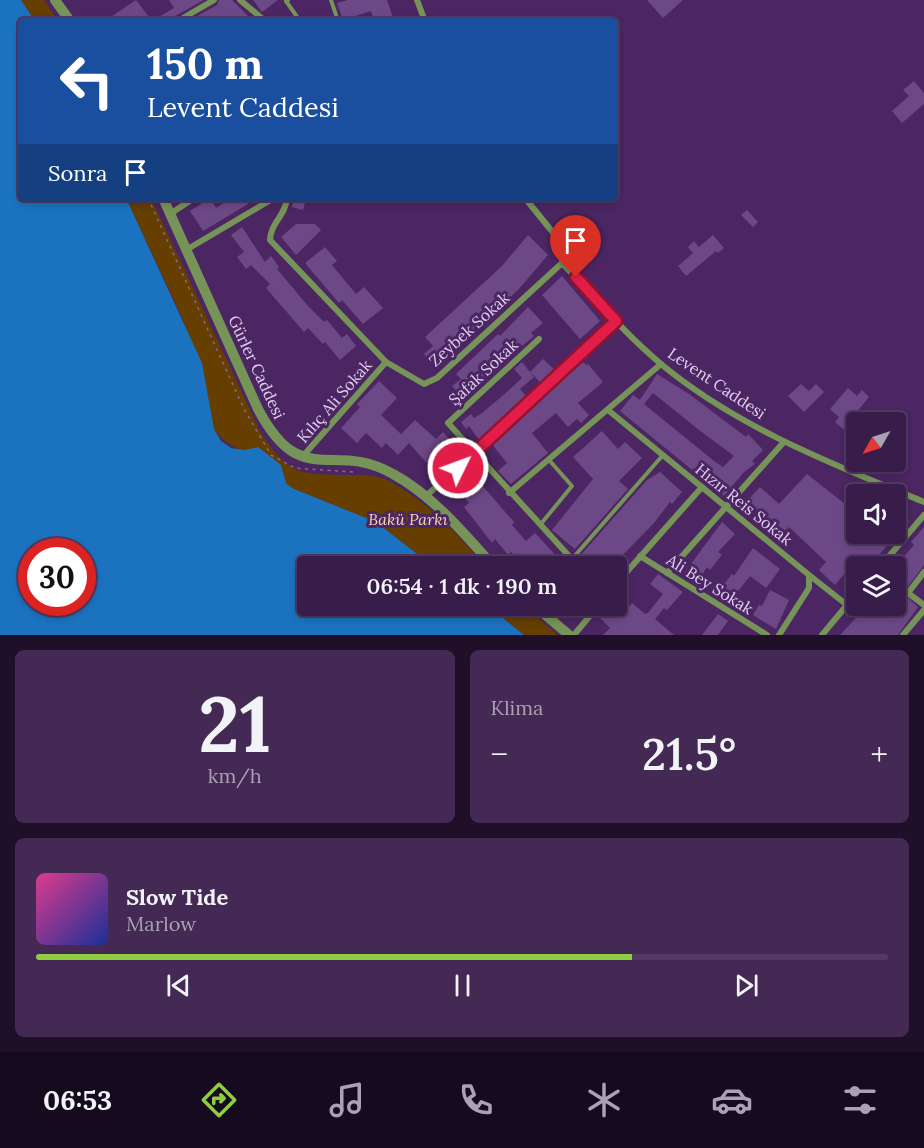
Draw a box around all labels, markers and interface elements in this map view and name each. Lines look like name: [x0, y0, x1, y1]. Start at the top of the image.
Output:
text: 150 m: [147, 37, 263, 91]
icon: left: [48, 42, 126, 120]
text: Levent Caddesi: [147, 90, 339, 124]
icon: arrive: [119, 156, 152, 189]
text: Sonra: [48, 159, 107, 187]
pin: [550, 215, 601, 277]
icon: arrive: [559, 224, 592, 257]
street label: Zeybek Sokak: [425, 287, 514, 370]
street label: Gürler Caddesi: [224, 312, 290, 422]
street label: Şafak Sokak: [444, 335, 522, 409]
street label: Levent Caddesi: [664, 343, 770, 423]
street label: Kılıç Ali Sokak: [292, 355, 376, 447]
north arrow: [846, 412, 906, 472]
map controls: [846, 412, 906, 616]
position arrow: [426, 436, 490, 500]
street label: Hızır Reis Sokak: [691, 459, 797, 550]
button: sound: [846, 484, 906, 544]
park label: Bakü Parkı: [368, 509, 448, 529]
speed limit sign: 30: [18, 538, 96, 616]
street label: Ali Bey Sokak: [662, 549, 757, 619]
button: layers: [846, 556, 906, 616]
text: 06:54 · 1 dk · 190 m: [367, 572, 557, 600]
text: 21: [198, 674, 271, 773]
text: Klima: [491, 695, 543, 720]
text: 21.5°: [642, 725, 736, 782]
text: −: [491, 733, 508, 775]
text: +: [871, 733, 888, 775]
text: km/h: [208, 763, 262, 788]
text: Slow Tide: [126, 883, 228, 911]
text: Marlow: [126, 911, 196, 936]
icon: previous: [162, 969, 195, 1002]
icon: pause: [446, 969, 479, 1002]
icon: next: [730, 969, 763, 1002]
icon: directions: [198, 1079, 240, 1121]
icon: music: [326, 1079, 368, 1121]
icon: phone: [455, 1079, 497, 1121]
icon: climate: [583, 1079, 625, 1121]
icon: car: [711, 1079, 753, 1121]
icon: filters: [839, 1079, 881, 1121]
text: 06:53: [43, 1083, 112, 1117]

